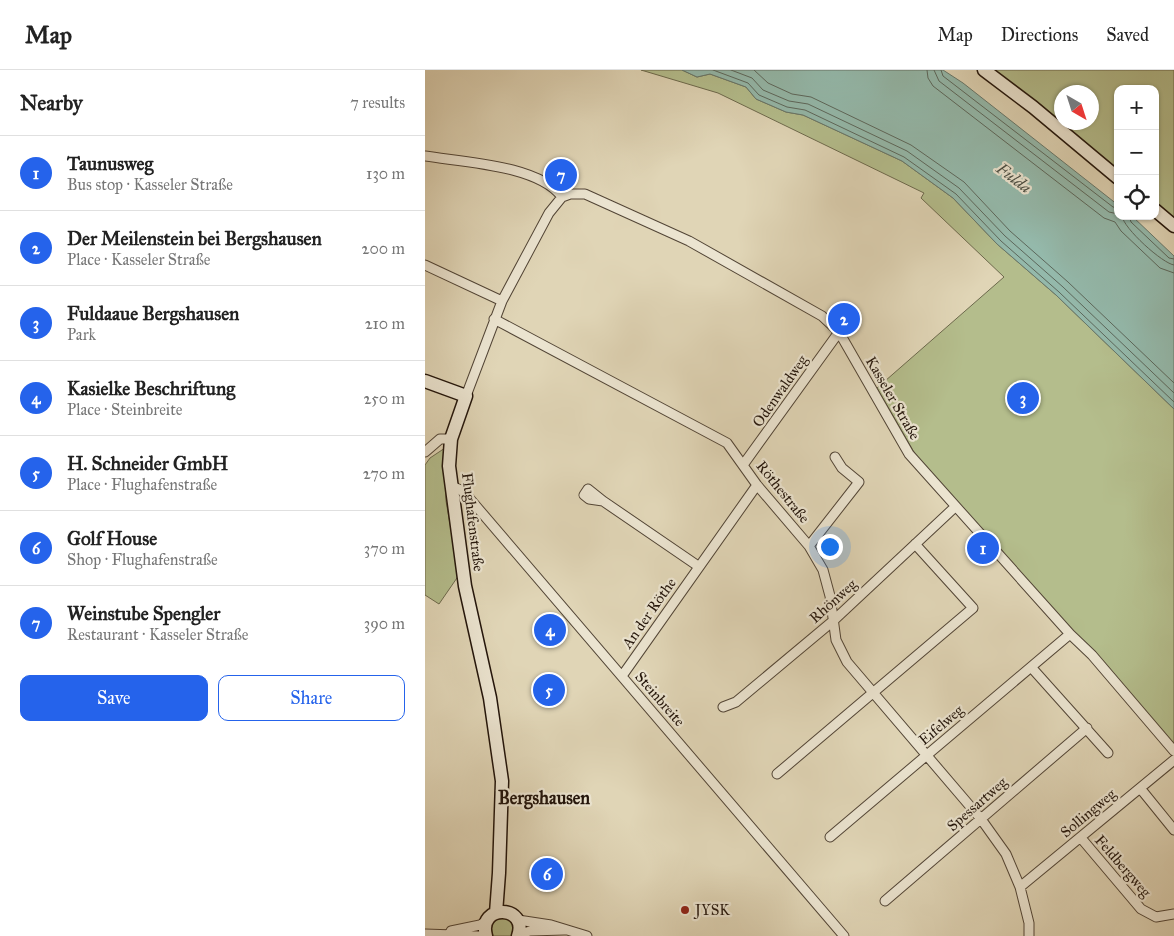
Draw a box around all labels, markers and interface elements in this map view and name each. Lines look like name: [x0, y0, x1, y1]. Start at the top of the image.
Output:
text: Map: [25, 20, 72, 50]
text: Map: [937, 24, 973, 46]
text: Directions: [1001, 24, 1078, 46]
text: Saved: [1106, 24, 1149, 46]
north arrow: [1054, 85, 1099, 130]
map controls: [1114, 85, 1159, 220]
button: +: [1114, 85, 1159, 130]
text: Nearby: [20, 90, 83, 116]
text: 7 results: [350, 93, 405, 112]
button: −: [1114, 130, 1159, 175]
text: Taunusweg: [67, 152, 153, 175]
pin: 7: [545, 156, 577, 194]
water label: Fulda: [992, 158, 1035, 197]
text: 1: [33, 164, 39, 183]
text: 130 m: [366, 164, 405, 183]
text: Bus stop · Kasseler Straße: [67, 175, 233, 194]
button: locate: [1114, 175, 1159, 220]
text: Der Meilenstein bei Bergshausen: [67, 227, 322, 250]
text: 2: [32, 239, 40, 258]
text: 200 m: [362, 239, 405, 258]
text: Place · Kasseler Straße: [67, 250, 210, 269]
pin: 2: [828, 300, 860, 338]
text: Fuldaaue Bergshausen: [67, 302, 239, 325]
text: 3: [33, 314, 39, 333]
text: 210 m: [365, 314, 405, 333]
text: Park: [67, 325, 96, 344]
street label: Odenwaldweg: [749, 351, 812, 430]
street label: Kasseler Straße: [862, 353, 924, 443]
text: Kasielke Beschriftung: [67, 377, 235, 400]
pin: 3: [1007, 379, 1039, 417]
text: 4: [32, 389, 40, 408]
text: 250 m: [364, 389, 405, 408]
text: Place · Steinbreite: [67, 400, 182, 419]
text: H. Schneider GmbH: [67, 452, 228, 475]
street label: Röthestraße: [752, 457, 814, 527]
text: 5: [32, 464, 40, 483]
text: 270 m: [363, 464, 405, 483]
street label: Flughafenstraße: [458, 472, 488, 572]
text: Place · Flughafenstraße: [67, 475, 217, 494]
text: Golf House: [67, 527, 157, 550]
pin: 1: [967, 529, 999, 567]
your location: [817, 534, 843, 560]
text: 6: [32, 539, 40, 558]
text: 370 m: [364, 539, 405, 558]
text: Shop · Flughafenstraße: [67, 550, 218, 569]
street label: An der Röthe: [618, 574, 680, 653]
street label: Rhönweg: [806, 574, 861, 627]
text: Weinstube Spengler: [67, 602, 220, 625]
pin: 4: [534, 611, 566, 649]
text: 7: [32, 614, 40, 633]
text: 390 m: [364, 614, 405, 633]
text: Restaurant · Kasseler Straße: [67, 625, 248, 644]
street label: Steinbreite: [631, 668, 689, 730]
pin: 5: [533, 671, 565, 709]
button: Save: [20, 675, 208, 721]
button: Share: [218, 675, 405, 721]
street label: Eifelweg: [915, 700, 968, 749]
street label: Spessartweg: [943, 772, 1011, 835]
street label: Sollingweg: [1057, 784, 1120, 841]
district label: Bergshausen: [498, 787, 590, 810]
street label: Feldbergweg: [1091, 831, 1156, 902]
pin: 6: [531, 855, 563, 893]
place label: JYSK: [693, 901, 730, 920]
marker: JYSK: [679, 904, 691, 916]

